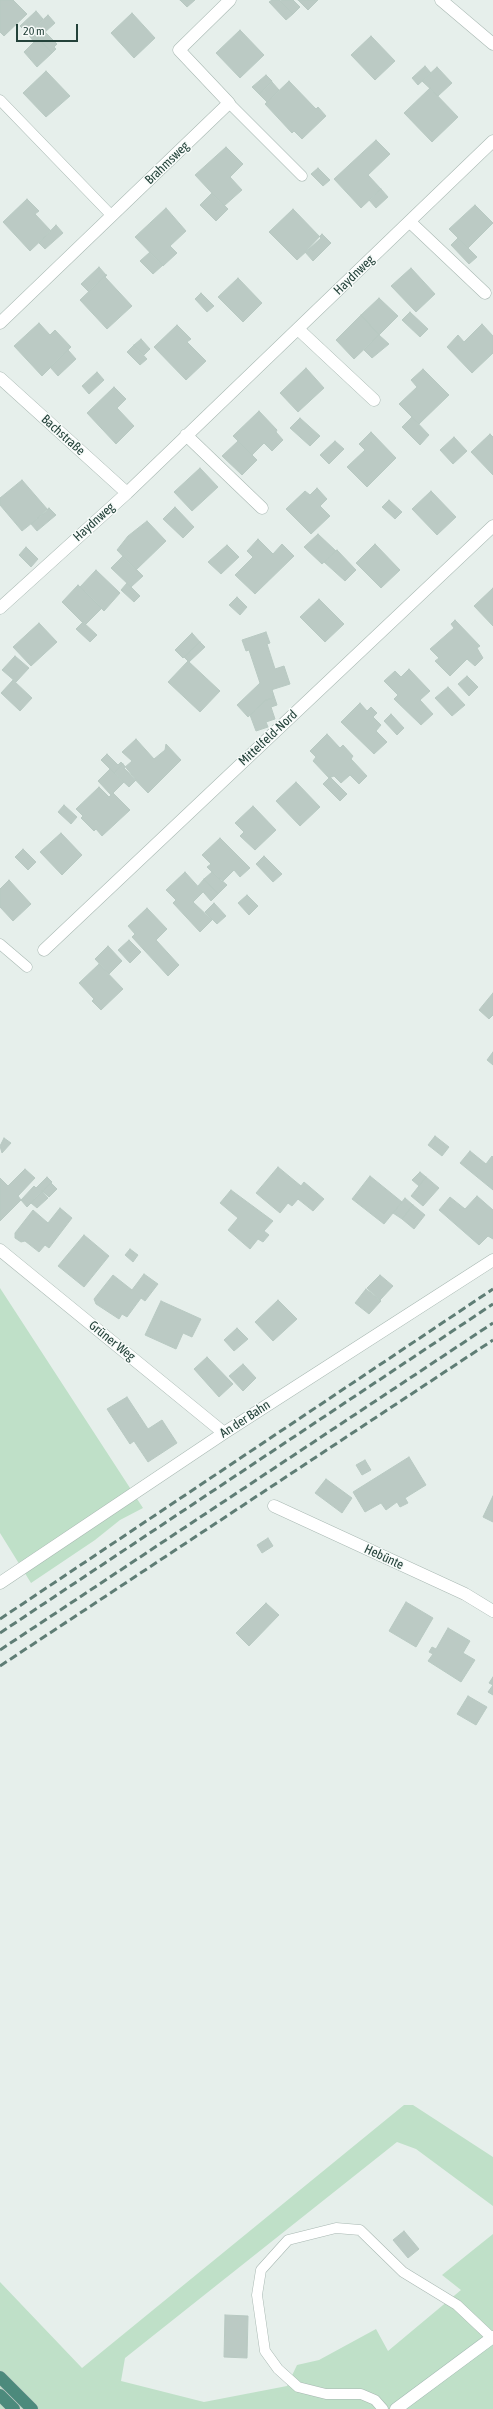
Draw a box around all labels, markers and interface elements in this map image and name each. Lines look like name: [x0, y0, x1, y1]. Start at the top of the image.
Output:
scale bar: [18, 16, 80, 42]
text: 20 m: [23, 24, 45, 38]
street label: Brahmsweg: [142, 138, 192, 188]
street label: Haydnweg: [330, 252, 378, 298]
street label: Bachstraße: [38, 411, 88, 459]
street label: Haydnweg: [70, 499, 118, 545]
street label: Mittelfeld-Nord: [235, 707, 301, 769]
street label: Grüner Weg: [86, 1318, 138, 1364]
street label: An der Bahn: [217, 1397, 273, 1441]
street label: Hebünte: [362, 1541, 406, 1573]

